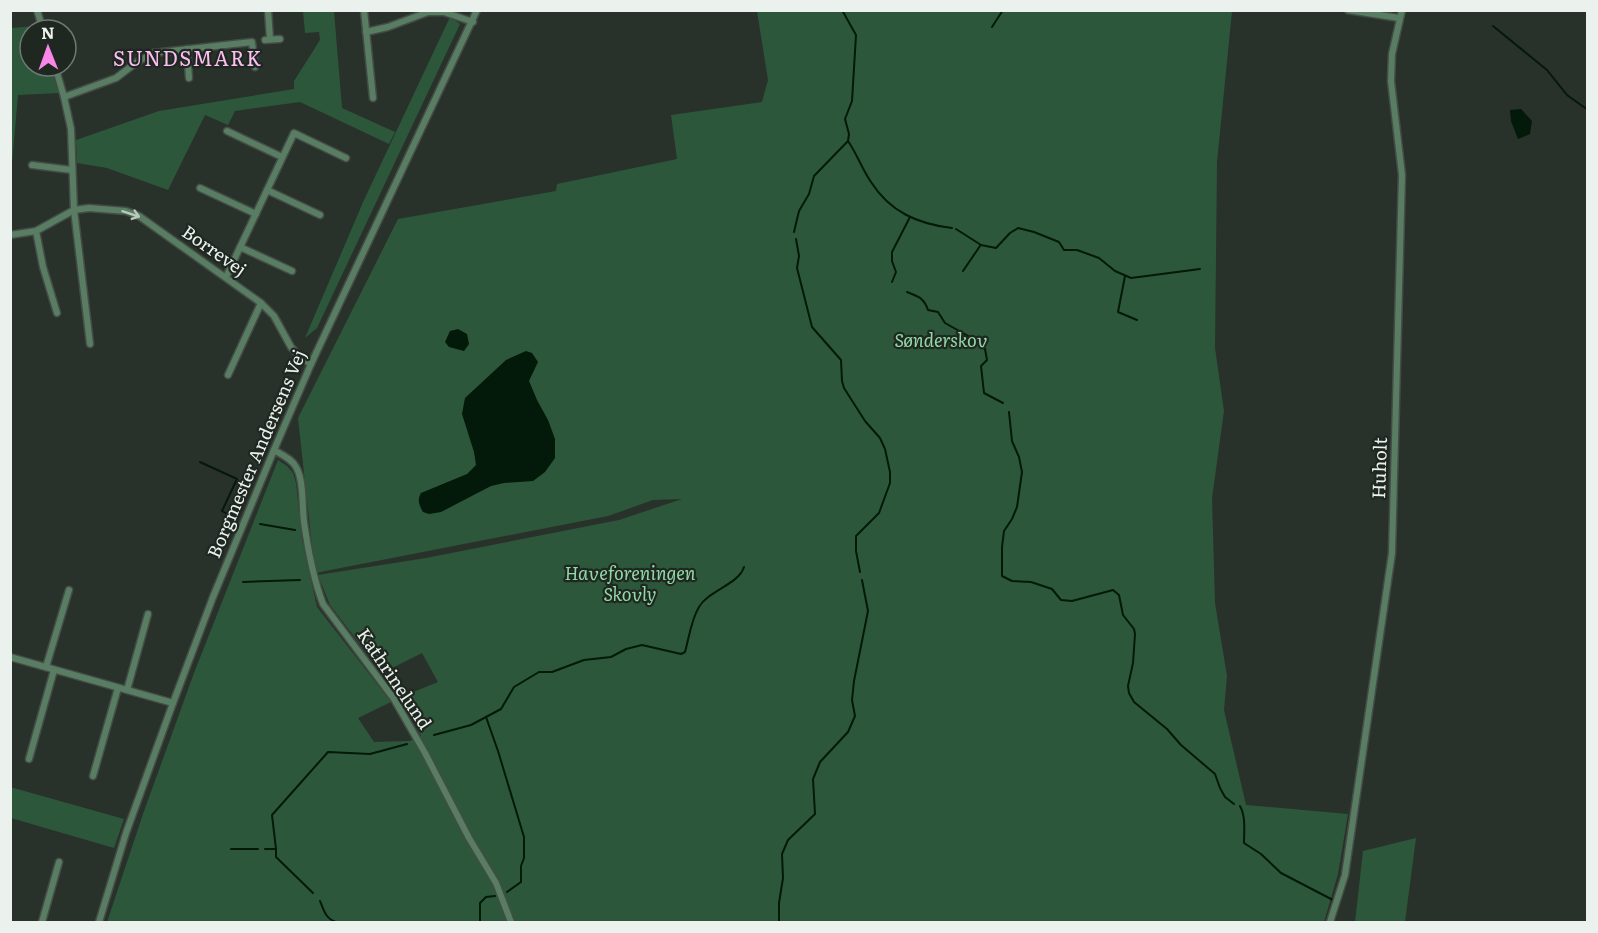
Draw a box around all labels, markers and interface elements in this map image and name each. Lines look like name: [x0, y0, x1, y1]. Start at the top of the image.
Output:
north arrow: [18, 18, 78, 78]
text: N: [41, 20, 55, 44]
district label: SUNDSMARK: [113, 42, 263, 72]
one-way arrow: [121, 209, 140, 220]
street label: Borrevej: [177, 218, 253, 282]
park label: Sønderskov: [894, 326, 988, 353]
street label: Borgmester Andersens Vej: [199, 345, 312, 562]
street label: Huholt: [1364, 436, 1393, 499]
park label: Haveforeningen Skovly: [564, 559, 696, 607]
street label: Kathrinelund: [351, 622, 439, 734]

